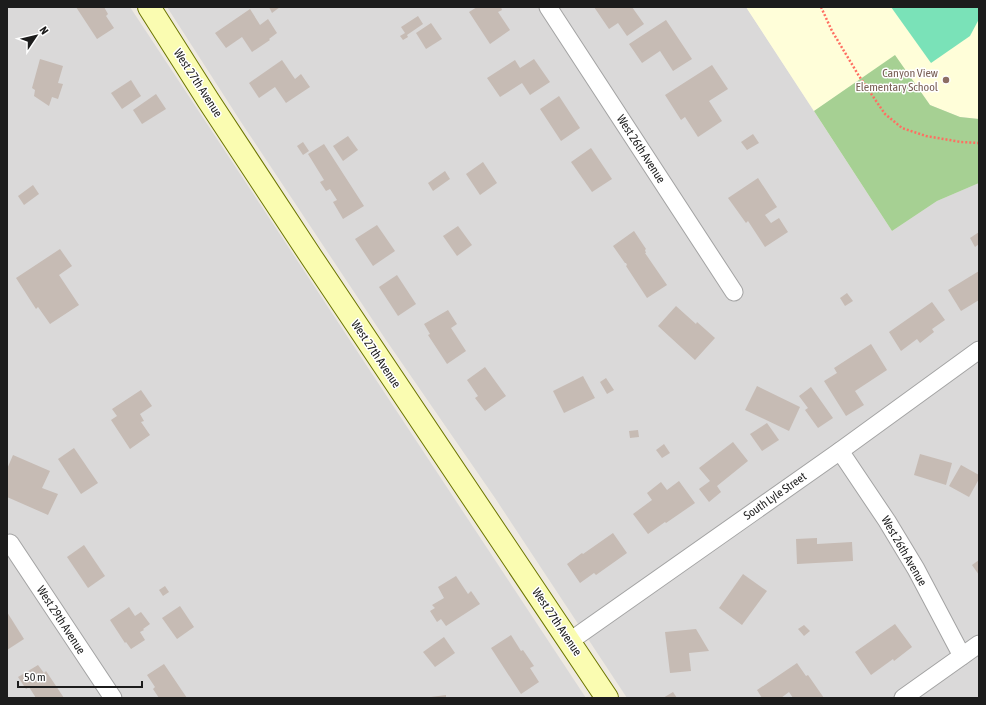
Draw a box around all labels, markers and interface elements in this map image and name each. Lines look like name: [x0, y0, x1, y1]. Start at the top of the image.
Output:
north arrow: [16, 16, 56, 56]
text: N: [37, 24, 51, 36]
street label: West 27th Avenue: [171, 46, 225, 120]
place label: Canyon View Elementary School: [856, 66, 939, 94]
marker: Canyon View Elementary School: [941, 75, 951, 85]
street label: West 26th Avenue: [614, 112, 668, 186]
street label: West 27th Avenue: [348, 318, 404, 390]
street label: South Lyle Street: [741, 469, 809, 523]
street label: West 26th Avenue: [878, 513, 930, 589]
street label: West 29th Avenue: [34, 583, 88, 657]
street label: West 27th Avenue: [529, 586, 585, 658]
scale bar: [18, 663, 142, 689]
text: 50 m: [24, 670, 46, 684]

